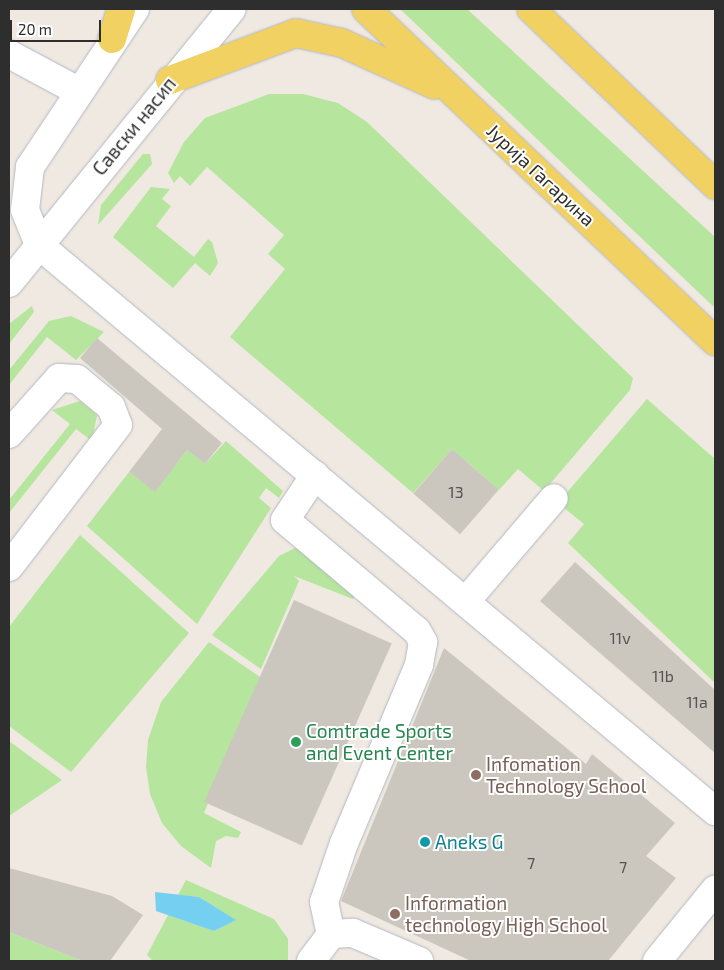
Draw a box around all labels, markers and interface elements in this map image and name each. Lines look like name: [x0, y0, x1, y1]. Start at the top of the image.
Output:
scale bar: [12, 10, 104, 42]
text: 20 m: [18, 20, 52, 38]
street label: Савски насип: [87, 72, 181, 180]
street label: Јурија Гагарина: [482, 119, 600, 231]
house number: 13: [448, 482, 464, 502]
house number: 11v: [609, 628, 631, 648]
house number: 11b: [652, 666, 674, 686]
house number: 11a: [686, 692, 708, 712]
place label: Comtrade Sports and Event Center: [306, 720, 453, 764]
marker: Comtrade Sports and Event Center: [290, 736, 302, 748]
place label: Infomation Technology School: [486, 753, 647, 797]
marker: Infomation Technology School: [470, 769, 482, 781]
place label: Aneks G: [435, 831, 504, 853]
marker: Aneks G: [419, 836, 431, 848]
house number: 7: [527, 853, 535, 873]
house number: 7: [619, 857, 627, 877]
place label: Information technology High School: [405, 892, 607, 936]
marker: Information technology High School: [389, 908, 401, 920]

